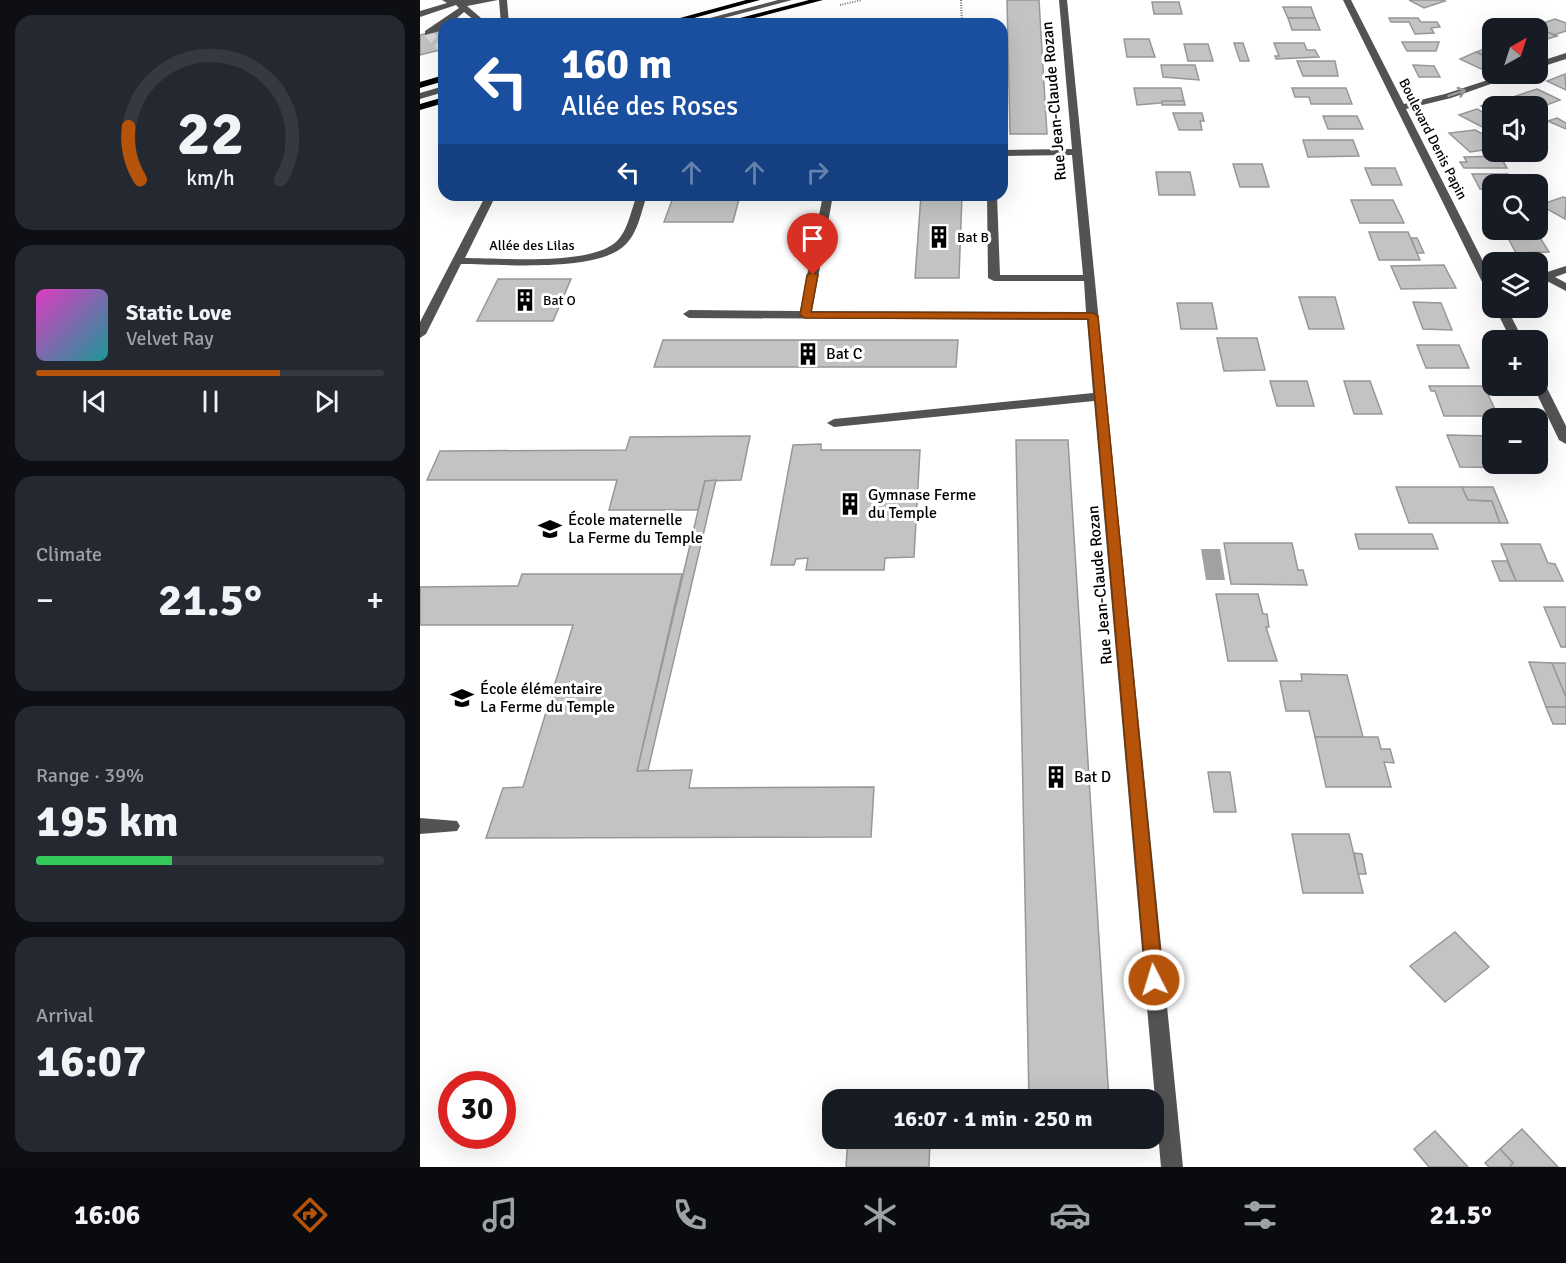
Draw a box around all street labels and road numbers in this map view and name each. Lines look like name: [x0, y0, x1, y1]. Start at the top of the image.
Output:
street label: Rue Jean-Claude Rozan: [1037, 21, 1071, 181]
street label: Boulevard Denis Papin: [1395, 76, 1471, 202]
street label: Allée des Lilas: [489, 237, 575, 254]
street label: Rue Jean-Claude Rozan: [1083, 505, 1117, 665]

